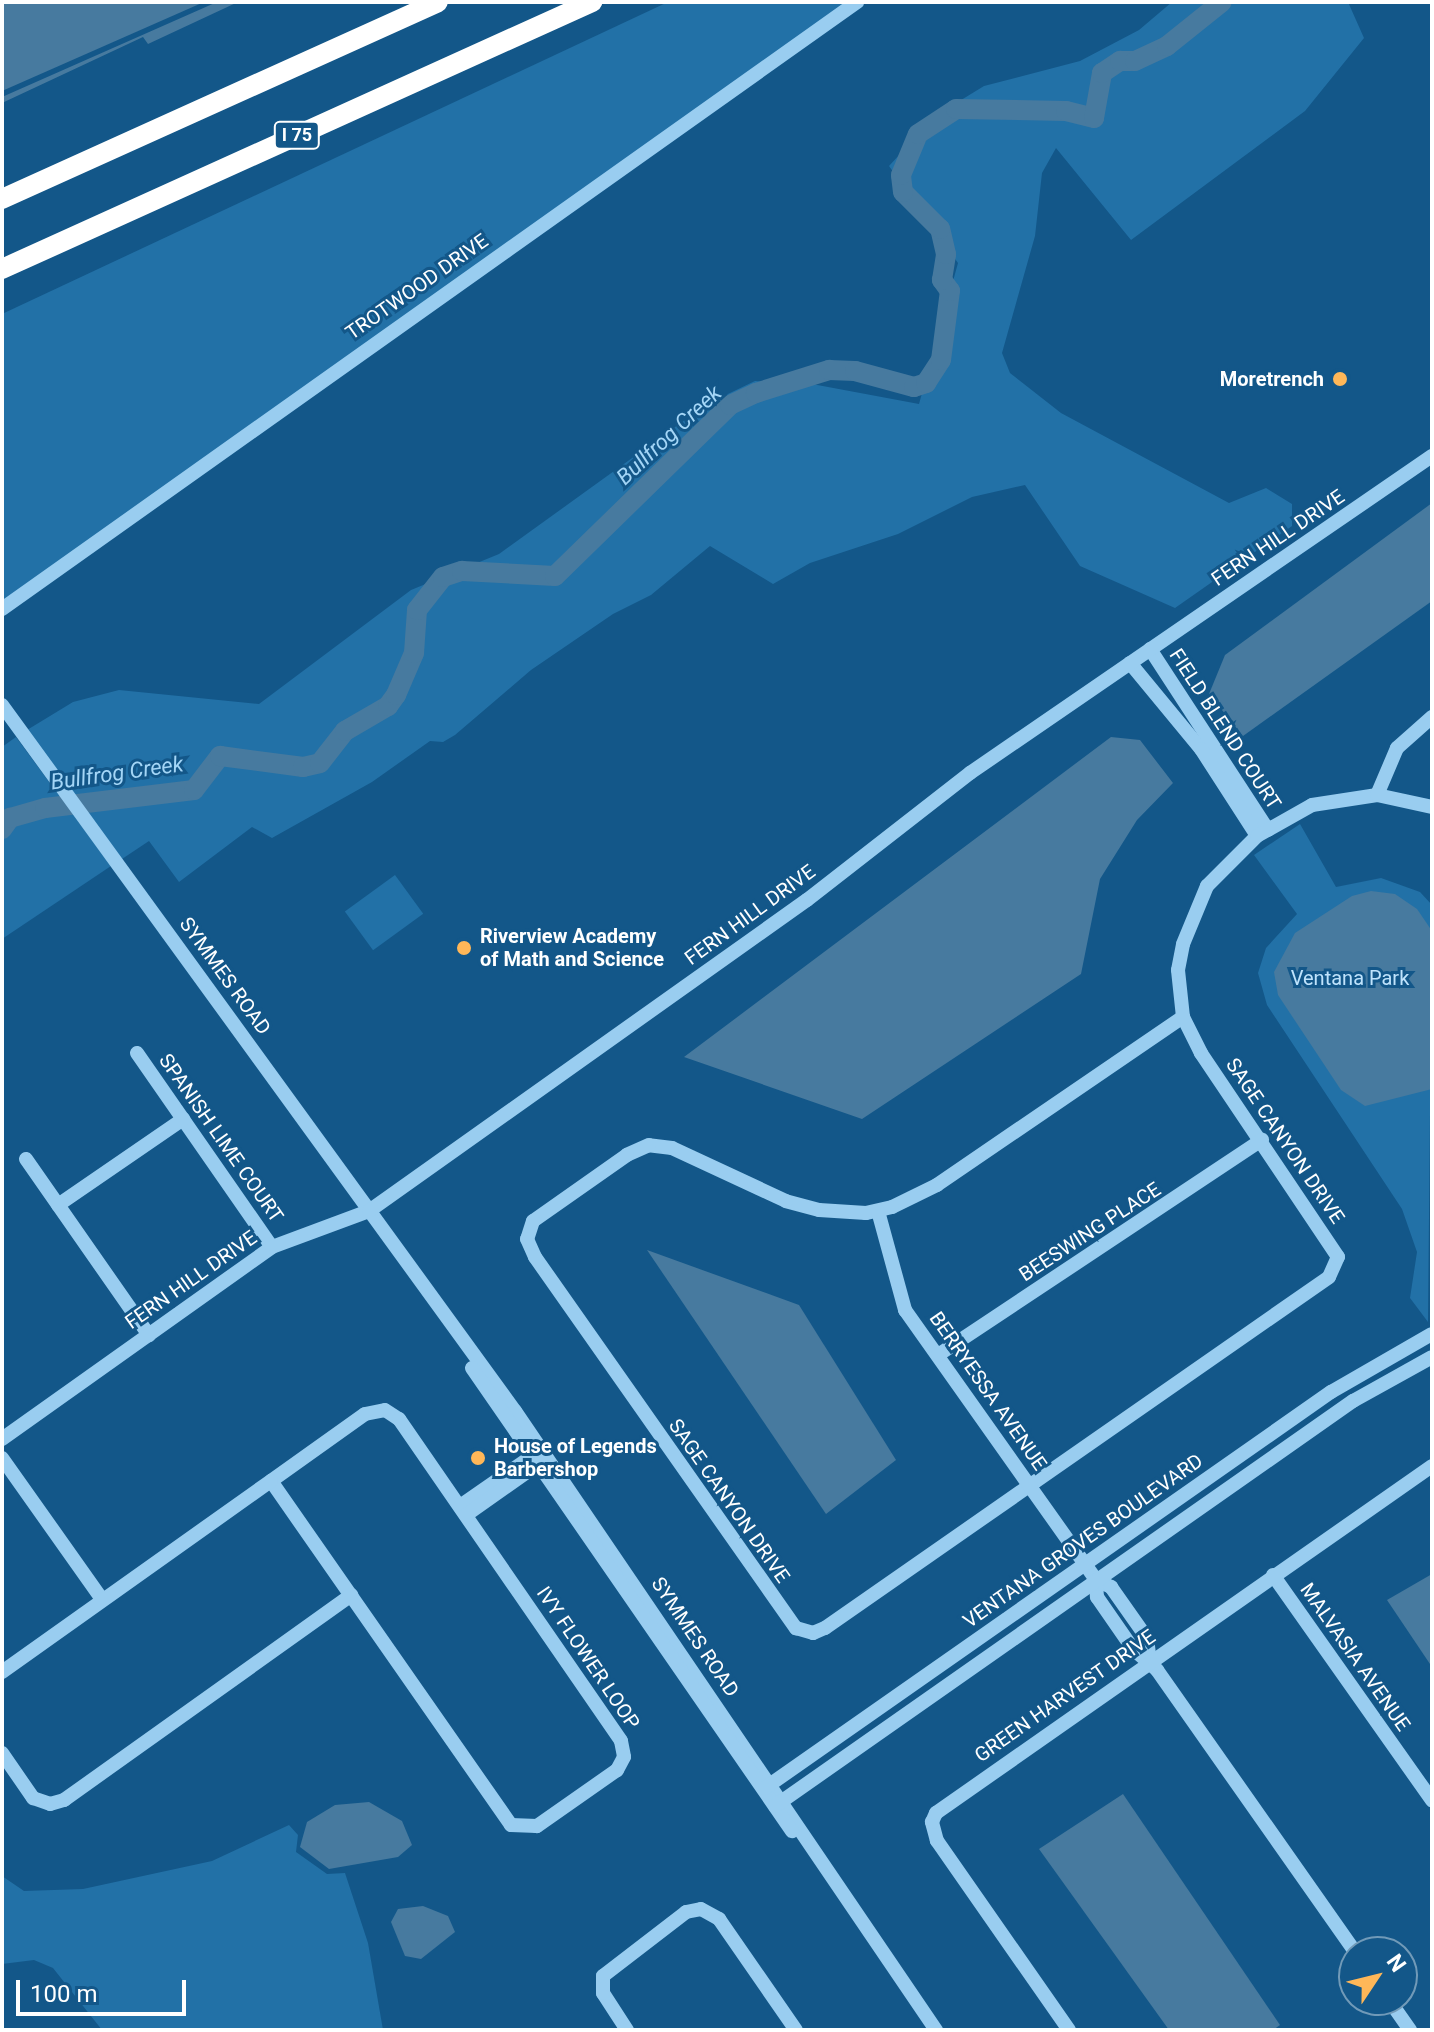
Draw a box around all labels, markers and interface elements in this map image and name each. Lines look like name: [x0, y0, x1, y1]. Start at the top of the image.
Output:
road number: I 75: [273, 121, 321, 149]
street label: TROTWOOD DRIVE: [341, 229, 493, 345]
place label: Moretrench: [1220, 367, 1324, 391]
marker: Moretrench: [1331, 370, 1349, 388]
water label: Bullfrog Creek: [611, 380, 727, 490]
street label: FERN HILL DRIVE: [1207, 485, 1349, 591]
street label: FIELD BLEND COURT: [1164, 644, 1286, 814]
water label: Bullfrog Creek: [49, 751, 185, 795]
street label: FERN HILL DRIVE: [680, 860, 820, 970]
street label: SYMMES ROAD: [174, 913, 276, 1039]
place label: Riverview Academy of Math and Science: [480, 924, 664, 971]
marker: Riverview Academy of Math and Science: [455, 939, 473, 957]
park label: Ventana Park: [1291, 966, 1409, 990]
street label: SPANISH LIME COURT: [154, 1049, 288, 1227]
street label: SAGE CANYON DRIVE: [1221, 1054, 1349, 1228]
street label: BEESWING PLACE: [1015, 1177, 1165, 1287]
street label: FERN HILL DRIVE: [121, 1226, 261, 1334]
street label: BERRYESSA AVENUE: [924, 1307, 1052, 1475]
street label: SAGE CANYON DRIVE: [663, 1414, 795, 1588]
place label: House of Legends Barbershop: [494, 1434, 657, 1481]
marker: House of Legends Barbershop: [469, 1449, 487, 1467]
street label: VENTANA GROVES BOULEVARD: [959, 1449, 1207, 1633]
street label: SYMMES ROAD: [646, 1573, 744, 1701]
street label: MALVASIA AVENUE: [1295, 1578, 1415, 1736]
street label: IVY FLOWER LOOP: [531, 1582, 645, 1734]
street label: GREEN HARVEST DRIVE: [970, 1624, 1160, 1768]
north arrow: [1338, 1936, 1418, 2016]
text: N: [1382, 1950, 1411, 1977]
scale bar: [20, 1964, 190, 2014]
text: 100 m: [30, 1980, 97, 2008]

